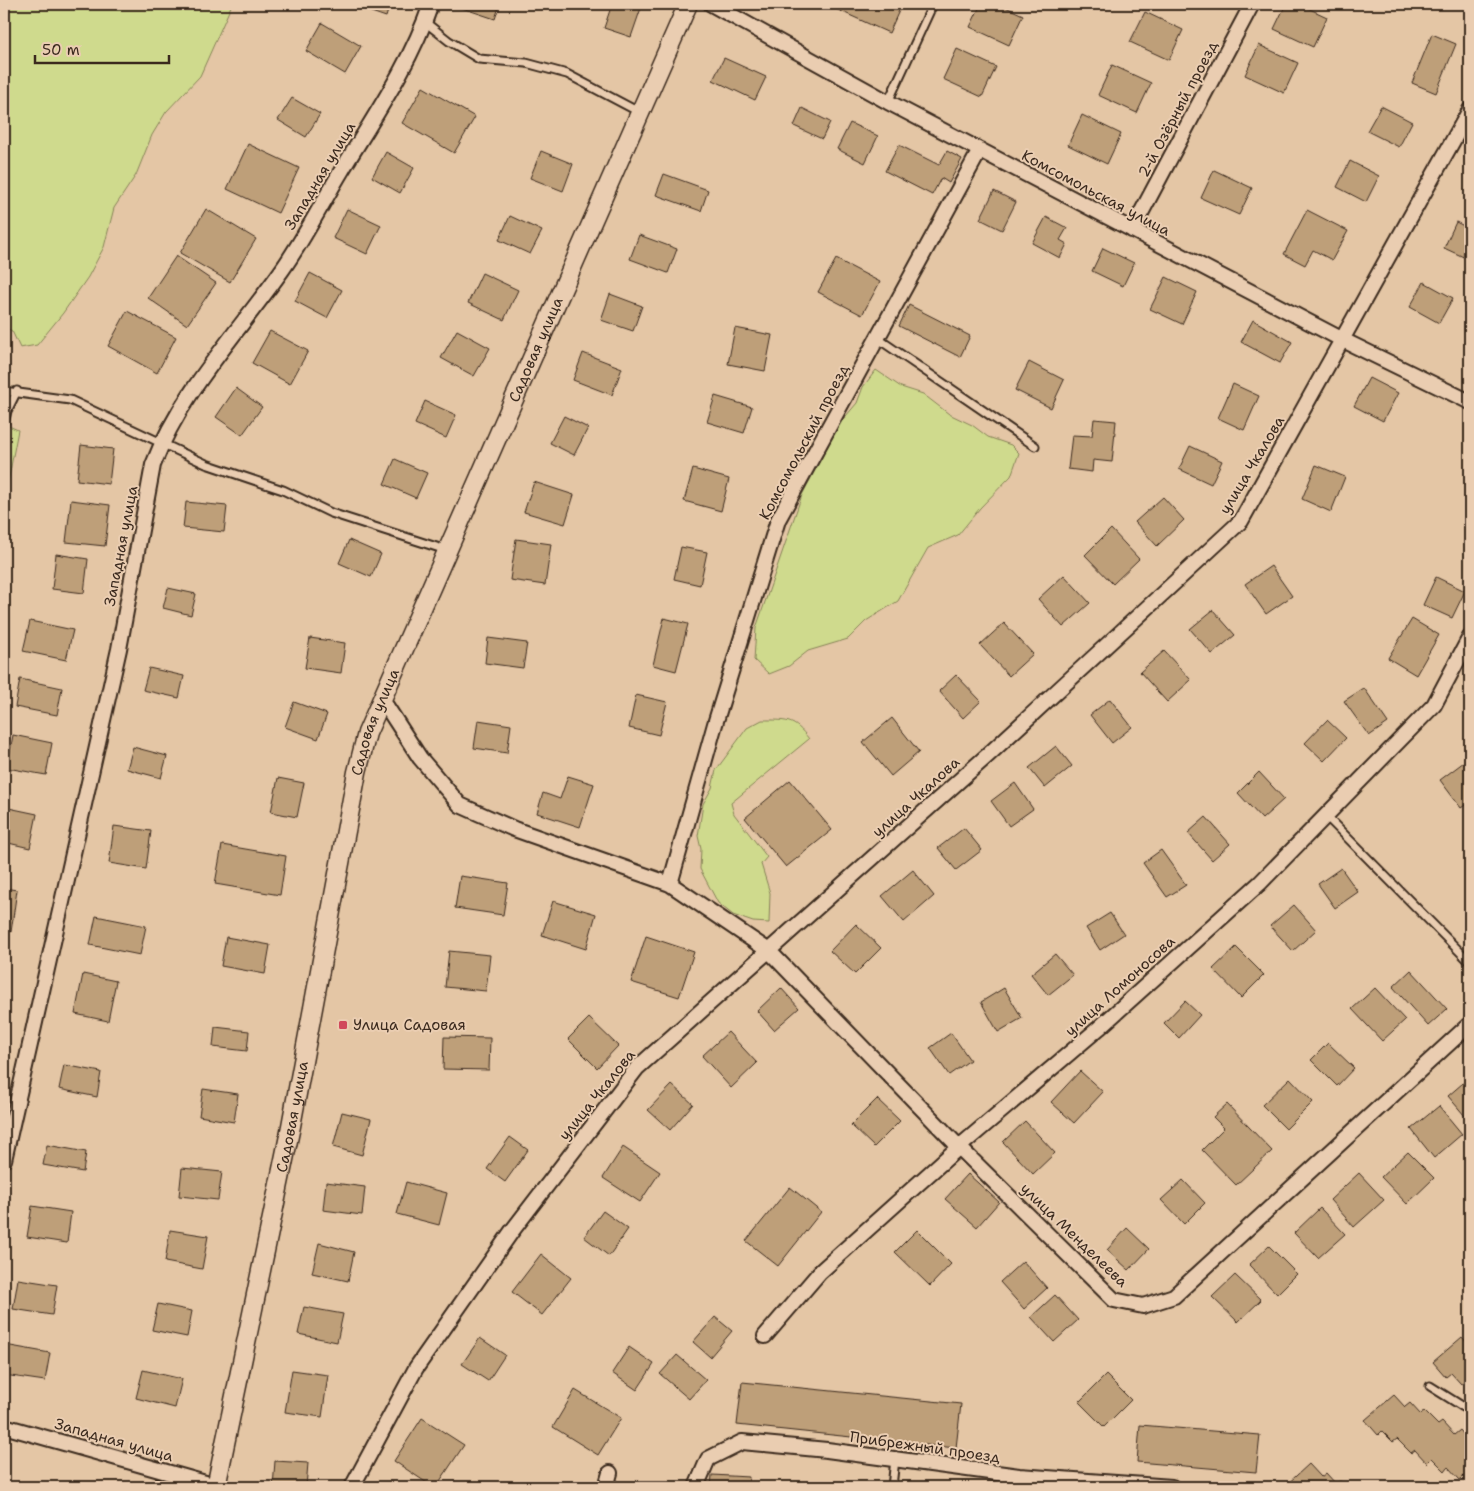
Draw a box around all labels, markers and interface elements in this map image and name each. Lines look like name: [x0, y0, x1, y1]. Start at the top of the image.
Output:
scale bar: [35, 32, 169, 64]
street label: 2-й Озёрный проезд: [1134, 37, 1223, 181]
text: 50 m: [42, 40, 80, 60]
street label: Западная улица: [280, 118, 360, 234]
street label: Комсомольская улица: [1018, 145, 1174, 241]
street label: Садовая улица: [504, 293, 568, 405]
street label: Комсомольский проезд: [754, 360, 854, 523]
street label: улица Чкалова: [1215, 412, 1290, 518]
street label: Западная улица: [99, 483, 143, 608]
street label: Садовая улица: [347, 665, 404, 778]
street label: улица Чкалова: [868, 752, 964, 842]
street label: улица Ломоносова: [1061, 931, 1180, 1041]
place label: Улица Садовая: [353, 1015, 466, 1035]
marker: Улица Садовая: [337, 1019, 349, 1031]
street label: улица Чкалова: [554, 1045, 640, 1144]
street label: Садовая улица: [272, 1059, 313, 1174]
street label: улица Менделеева: [1016, 1178, 1133, 1292]
street label: Западная улица: [52, 1414, 176, 1467]
street label: Прибрежный проезд: [849, 1427, 1002, 1468]

